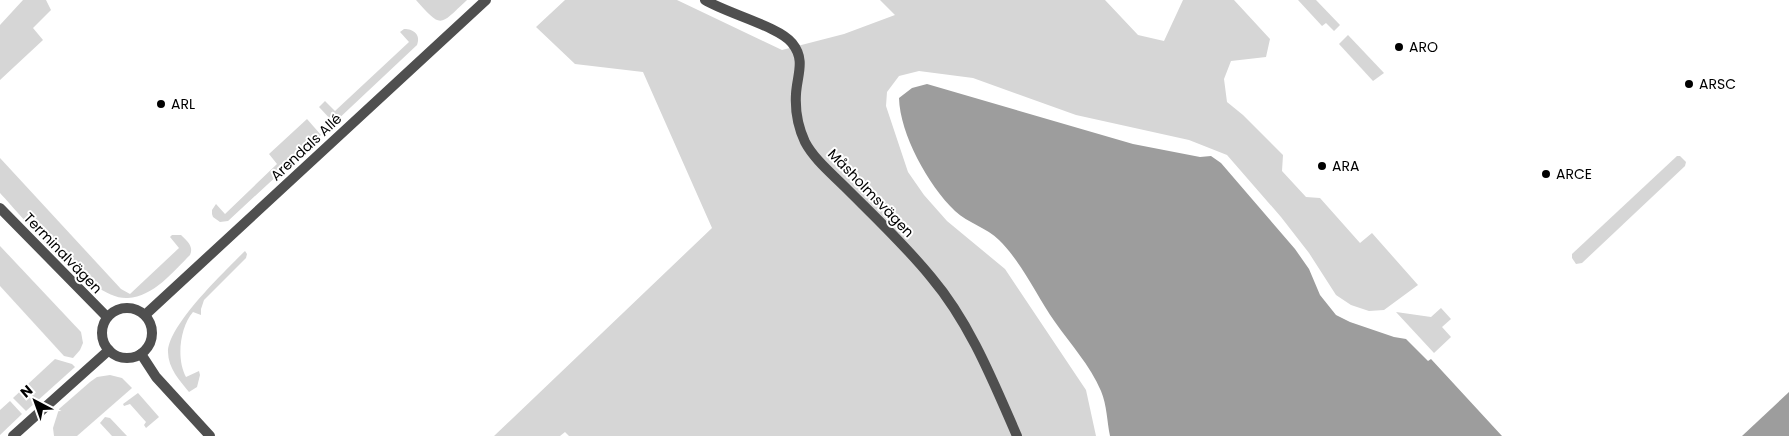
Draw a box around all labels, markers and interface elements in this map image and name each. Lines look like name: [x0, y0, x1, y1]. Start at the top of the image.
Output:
place label: ARO: [1409, 37, 1438, 57]
marker: ARO: [1393, 41, 1405, 53]
place label: ARSC: [1699, 74, 1736, 94]
marker: ARSC: [1683, 78, 1695, 90]
place label: ARL: [171, 94, 195, 114]
marker: ARL: [155, 98, 167, 110]
street label: Arendals Allé: [266, 109, 346, 185]
street label: Måsholmsvägen: [823, 144, 919, 242]
place label: ARA: [1332, 156, 1359, 176]
marker: ARA: [1316, 160, 1328, 172]
place label: ARCE: [1556, 164, 1592, 184]
marker: ARCE: [1540, 168, 1552, 180]
street label: Terminalvägen: [19, 208, 107, 298]
north arrow: [10, 376, 60, 426]
text: N: [16, 380, 37, 402]

